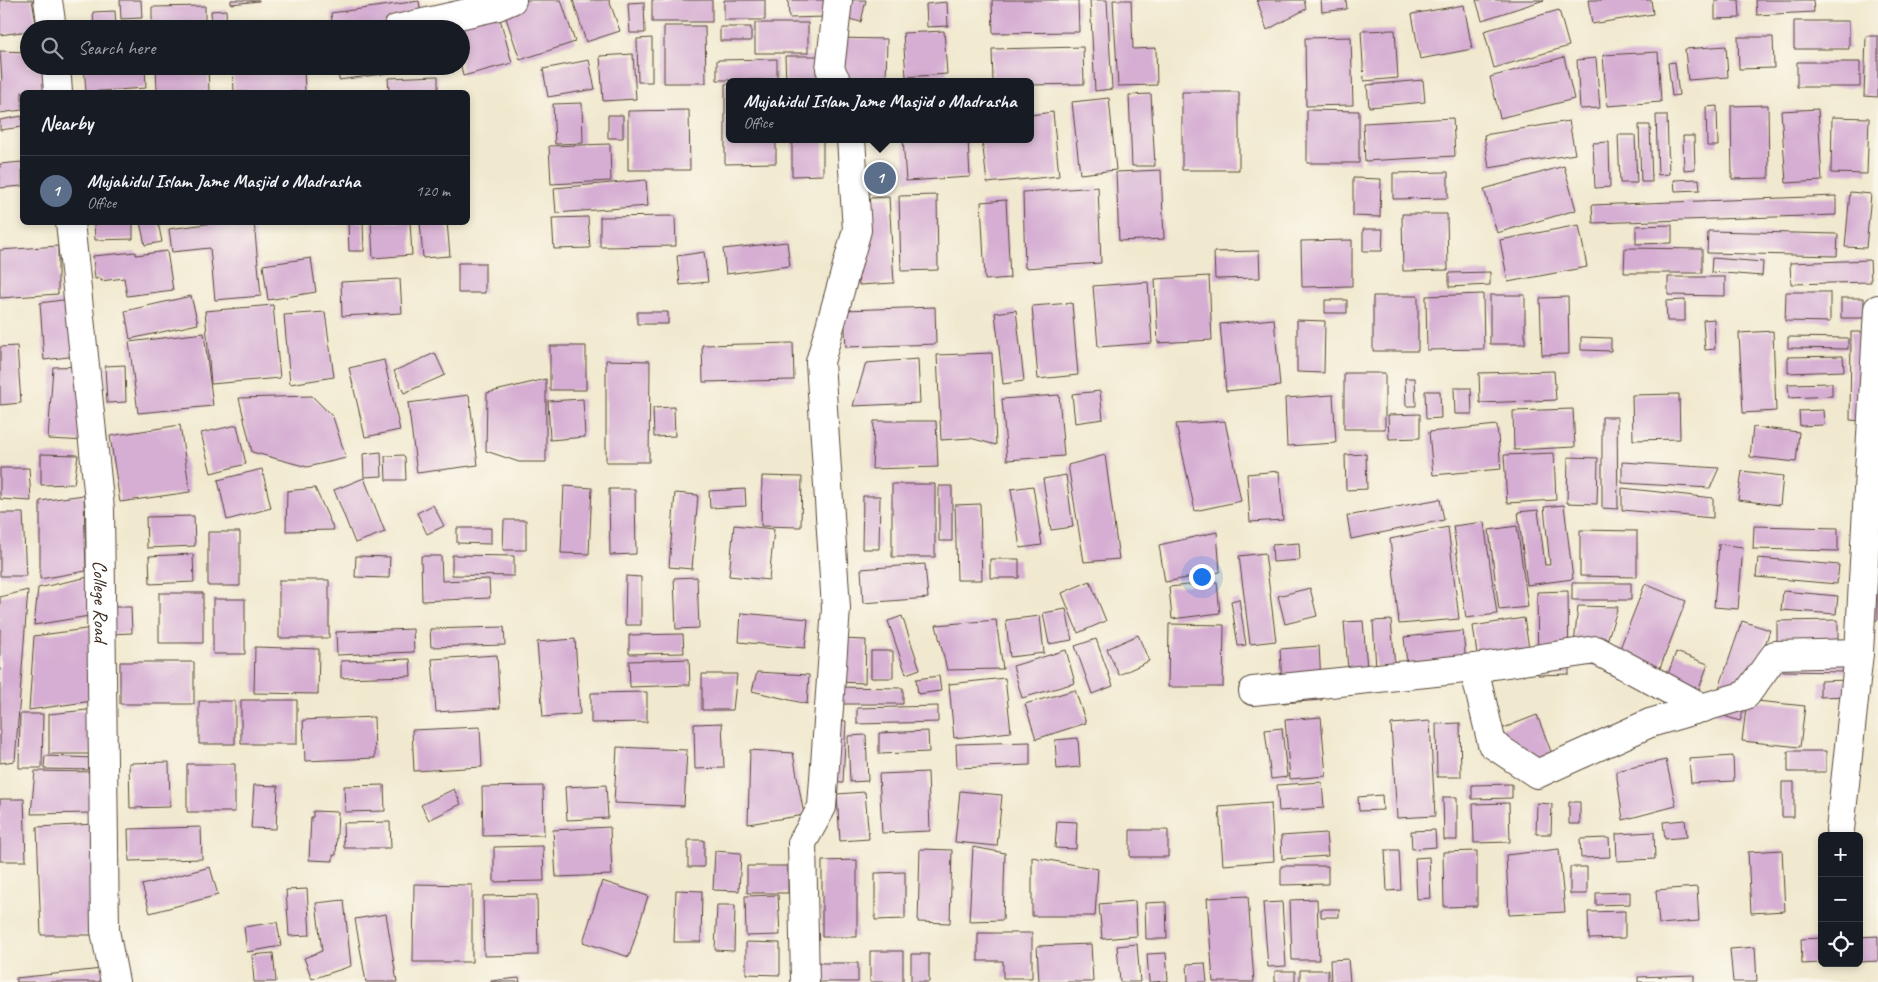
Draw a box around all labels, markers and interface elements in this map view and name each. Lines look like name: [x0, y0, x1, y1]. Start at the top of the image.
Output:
search box: [20, 20, 470, 75]
icon: search: [38, 34, 66, 62]
text: Search here: [78, 36, 155, 60]
popup: [726, 78, 1034, 143]
text: Mujahidul Islam Jame Masjid o Madrasha: [743, 89, 1017, 113]
text: Nearby: [40, 110, 93, 136]
text: Office: [743, 113, 773, 133]
pin: 1: [864, 159, 896, 197]
text: Mujahidul Islam Jame Masjid o Madrasha: [87, 169, 360, 193]
text: 1: [52, 181, 60, 201]
text: 120 m: [416, 181, 450, 201]
text: Office: [87, 193, 116, 213]
street label: College Road: [88, 560, 114, 646]
your location: [1189, 564, 1215, 590]
map controls: [1818, 832, 1863, 967]
button: +: [1818, 832, 1863, 877]
button: −: [1818, 877, 1863, 922]
button: locate: [1818, 922, 1863, 967]

